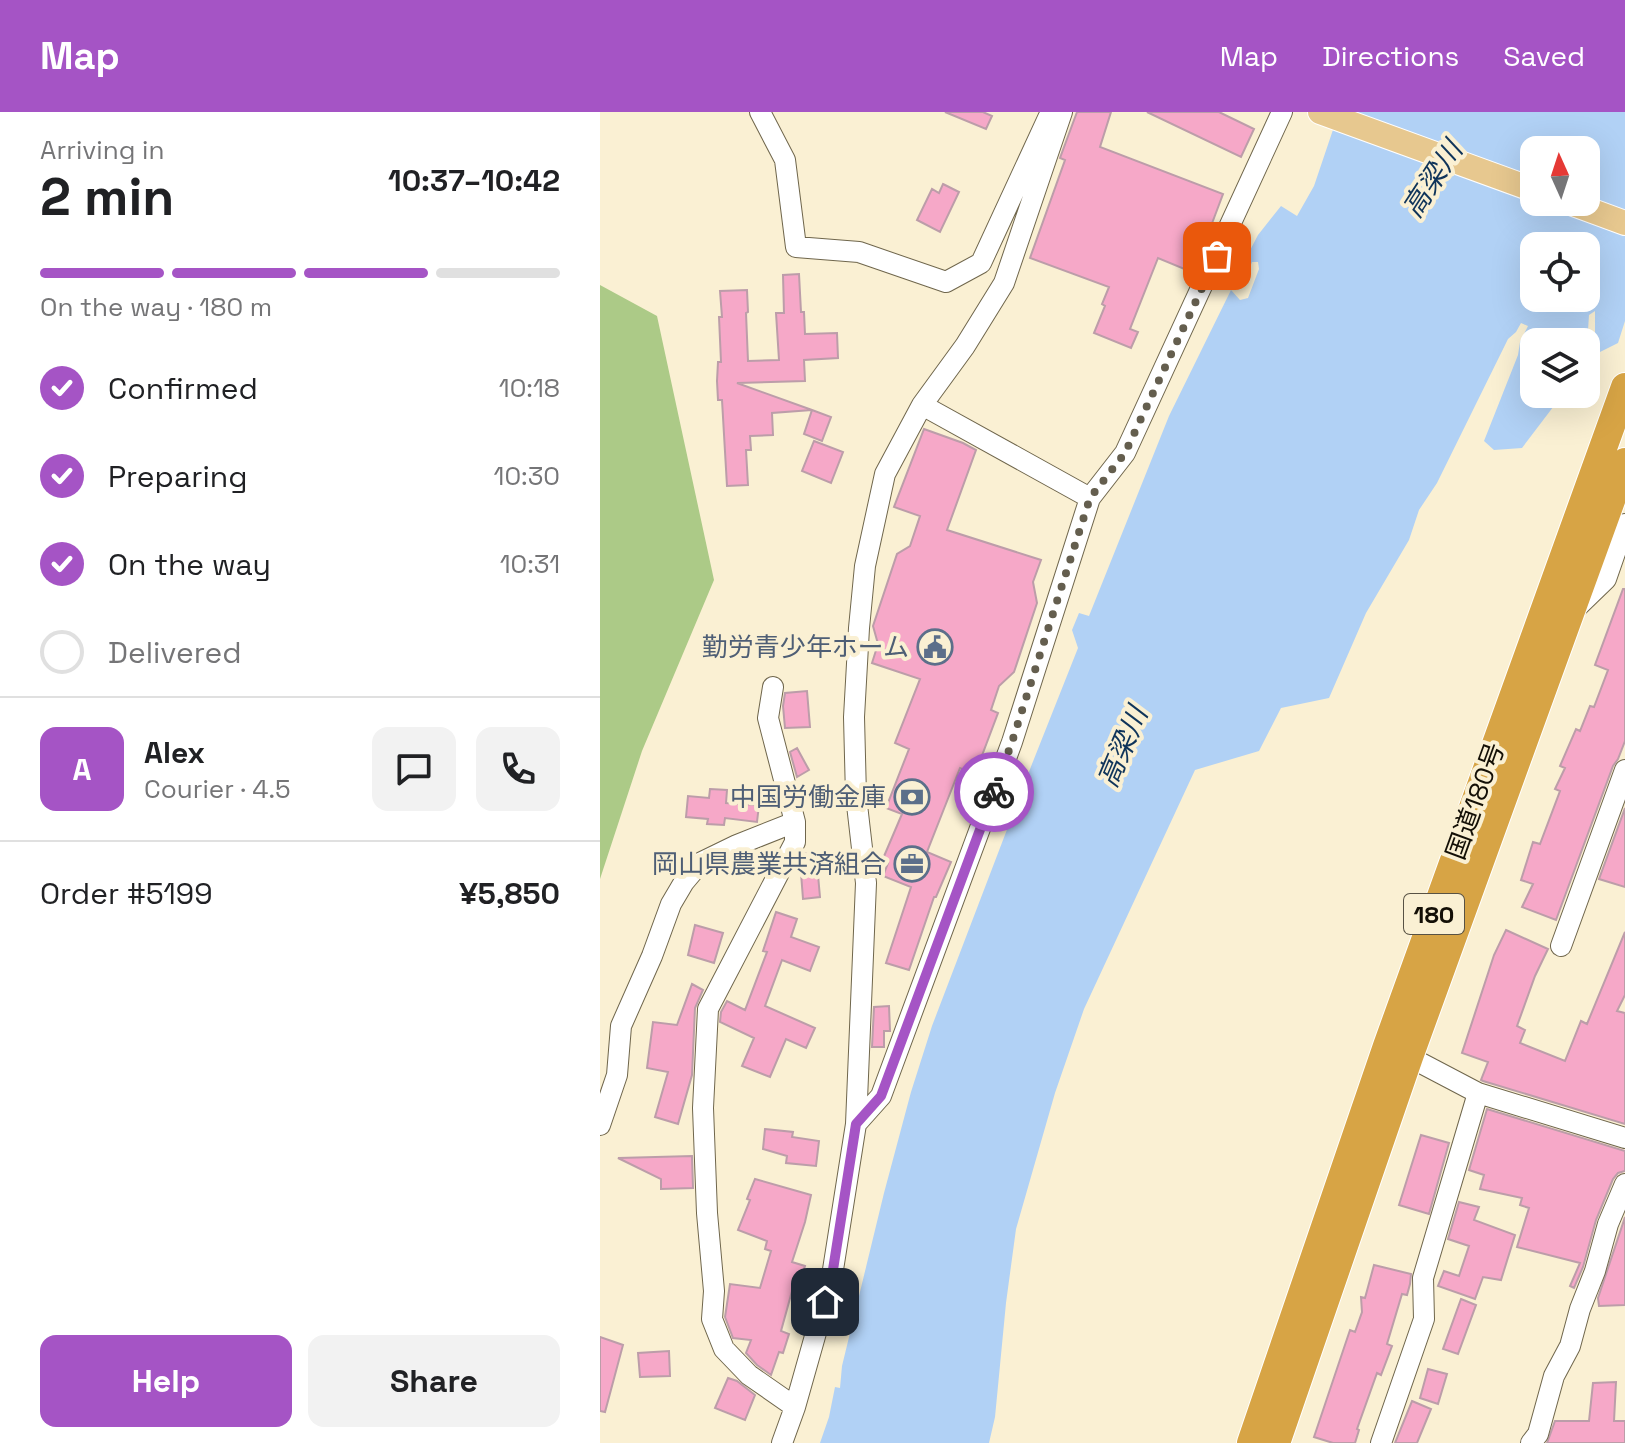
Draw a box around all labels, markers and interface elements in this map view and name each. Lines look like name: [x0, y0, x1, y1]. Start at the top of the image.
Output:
text: Map: [40, 32, 120, 80]
text: Map: [1220, 38, 1278, 74]
text: Directions: [1322, 38, 1459, 74]
text: Saved: [1503, 38, 1585, 74]
water label: 高梁川: [1394, 131, 1472, 224]
text: Arriving in: [40, 133, 164, 167]
north arrow: [1520, 136, 1600, 216]
map controls: [1520, 136, 1600, 408]
text: 10:37–10:42: [388, 161, 560, 200]
text: 2 min: [40, 164, 174, 230]
pin: [1183, 222, 1251, 290]
button: locate: [1520, 232, 1600, 312]
icon: bag: [1195, 234, 1239, 278]
text: On the way · 180 m: [40, 290, 272, 324]
button: layers: [1520, 328, 1600, 408]
icon: check: [40, 366, 84, 410]
text: Confirmed: [108, 369, 258, 408]
text: 10:18: [499, 371, 560, 405]
icon: check: [40, 454, 84, 498]
text: Preparing: [108, 457, 247, 496]
text: 10:30: [494, 459, 560, 493]
icon: check: [40, 542, 84, 586]
text: On the way: [108, 545, 271, 584]
text: 10:31: [500, 547, 560, 581]
public building icon: 勤労青少年ホーム: [916, 628, 954, 666]
place label: 勤労青少年ホーム: [702, 630, 909, 664]
text: Delivered: [108, 633, 242, 672]
water label: 高梁川: [1089, 699, 1156, 793]
button: chat: [372, 727, 456, 811]
button: phone: [476, 727, 560, 811]
text: Alex: [144, 733, 205, 772]
street label: 国道180号: [1438, 738, 1512, 864]
text: A: [72, 750, 92, 789]
courier: [954, 752, 1034, 832]
icon: bike: [972, 770, 1016, 814]
text: Courier · 4.5: [144, 772, 291, 806]
bank icon: 中国労働金庫: [893, 778, 931, 816]
place label: 中国労働金庫: [730, 780, 886, 814]
office icon: 岡山県農業共済組合: [893, 845, 931, 883]
place label: 岡山県農業共済組合: [652, 847, 886, 881]
text: Order #5199: [40, 874, 213, 913]
text: ¥5,850: [459, 874, 560, 913]
road number: 180: [1404, 894, 1464, 934]
pin: [791, 1268, 859, 1336]
icon: home: [803, 1280, 847, 1324]
button: Help: [40, 1335, 292, 1427]
button: Share: [308, 1335, 560, 1427]

